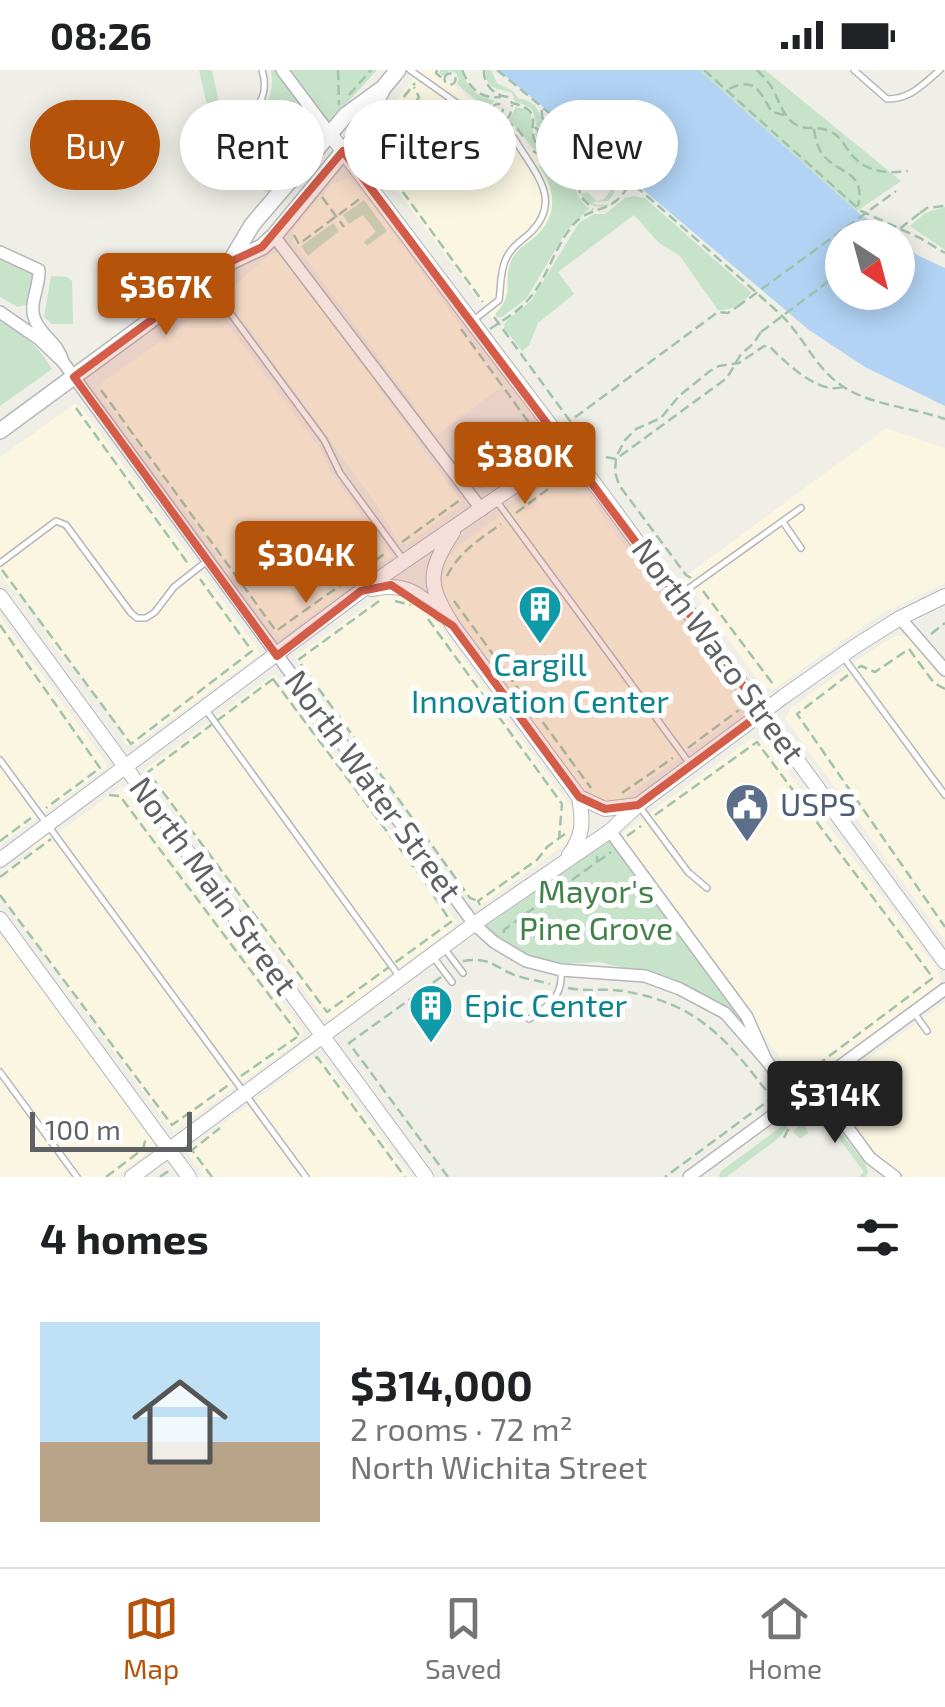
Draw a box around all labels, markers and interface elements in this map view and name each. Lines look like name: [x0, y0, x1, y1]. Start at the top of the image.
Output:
text: 08:26: [50, 12, 152, 58]
chip: Buy: [30, 100, 160, 190]
chip: Rent: [180, 100, 324, 190]
chip: Filters: [344, 100, 516, 190]
chip: New: [536, 100, 678, 190]
north arrow: [825, 220, 915, 310]
map controls: [825, 220, 915, 310]
pin: $367K: [96, 253, 236, 338]
text: $367K: [120, 266, 212, 304]
pin: $380K: [455, 422, 595, 507]
text: $380K: [476, 435, 574, 473]
pin: $304K: [236, 521, 376, 606]
street label: North Waco Street: [625, 530, 814, 769]
text: $304K: [257, 534, 355, 572]
building icon: Cargill Innovation Center: [517, 584, 563, 645]
place label: Cargill Innovation Center: [411, 644, 669, 719]
street label: North Water Street: [278, 662, 471, 908]
street label: North Main Street: [123, 769, 306, 1001]
public building icon: USPS: [724, 782, 770, 843]
place label: USPS: [780, 784, 856, 822]
park label: Mayor's Pine Grove: [519, 871, 673, 946]
building icon: Epic Center: [408, 983, 454, 1044]
place label: Epic Center: [464, 985, 628, 1023]
pin: $314K: [765, 1061, 905, 1146]
text: $314K: [789, 1074, 881, 1112]
scale bar: [30, 1107, 192, 1152]
text: 100 m: [45, 1112, 121, 1146]
icon: filters: [850, 1210, 905, 1265]
text: 4 homes: [40, 1212, 209, 1262]
text: $314,000: [350, 1359, 533, 1409]
icon: home: [120, 1362, 240, 1482]
text: 2 rooms · 72 m²: [350, 1409, 573, 1447]
text: North Wichita Street: [350, 1447, 647, 1485]
tab: Map: [123, 1591, 179, 1685]
tab: Saved: [425, 1591, 502, 1685]
tab: Home: [748, 1591, 822, 1685]

